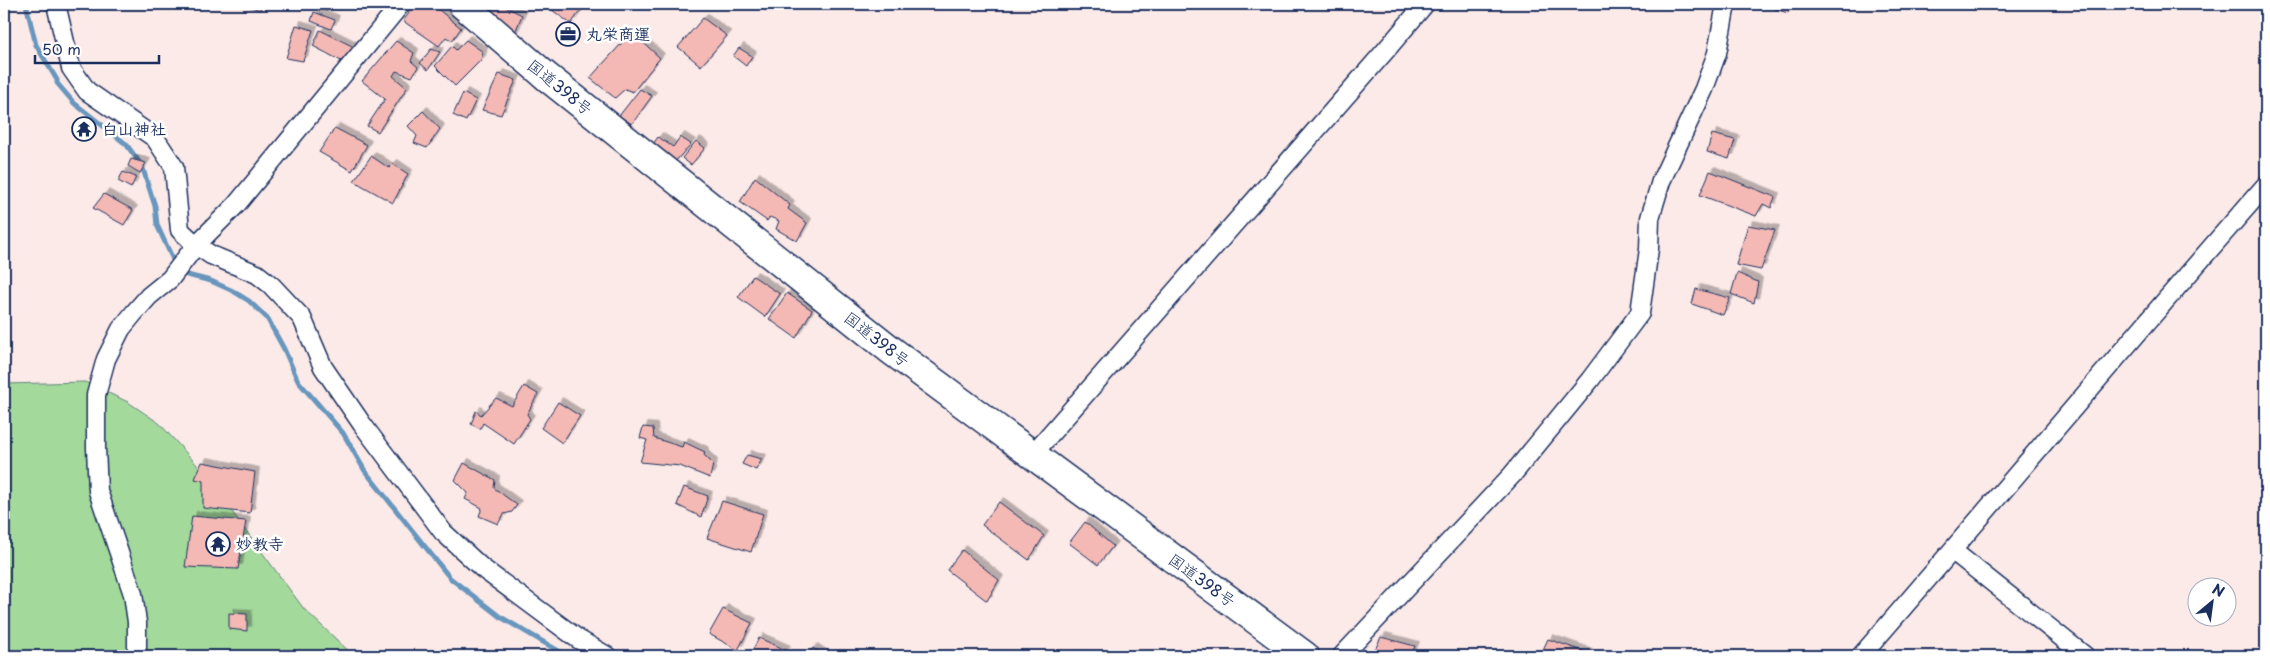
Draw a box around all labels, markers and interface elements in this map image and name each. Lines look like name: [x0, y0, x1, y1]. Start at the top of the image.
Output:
office icon: 丸栄商運: [555, 21, 581, 47]
place label: 丸栄商運: [586, 21, 650, 45]
scale bar: [35, 32, 159, 64]
text: 50 m: [42, 37, 81, 60]
street label: 国道398号: [523, 52, 598, 120]
temple icon: 白山神社: [71, 116, 97, 142]
place label: 白山神社: [102, 116, 166, 140]
street label: 国道398号: [840, 305, 916, 372]
temple icon: 妙教寺: [205, 531, 231, 557]
place label: 妙教寺: [236, 531, 284, 555]
street label: 国道398号: [1164, 547, 1241, 612]
north arrow: [2188, 578, 2238, 628]
text: N: [2209, 578, 2228, 602]

